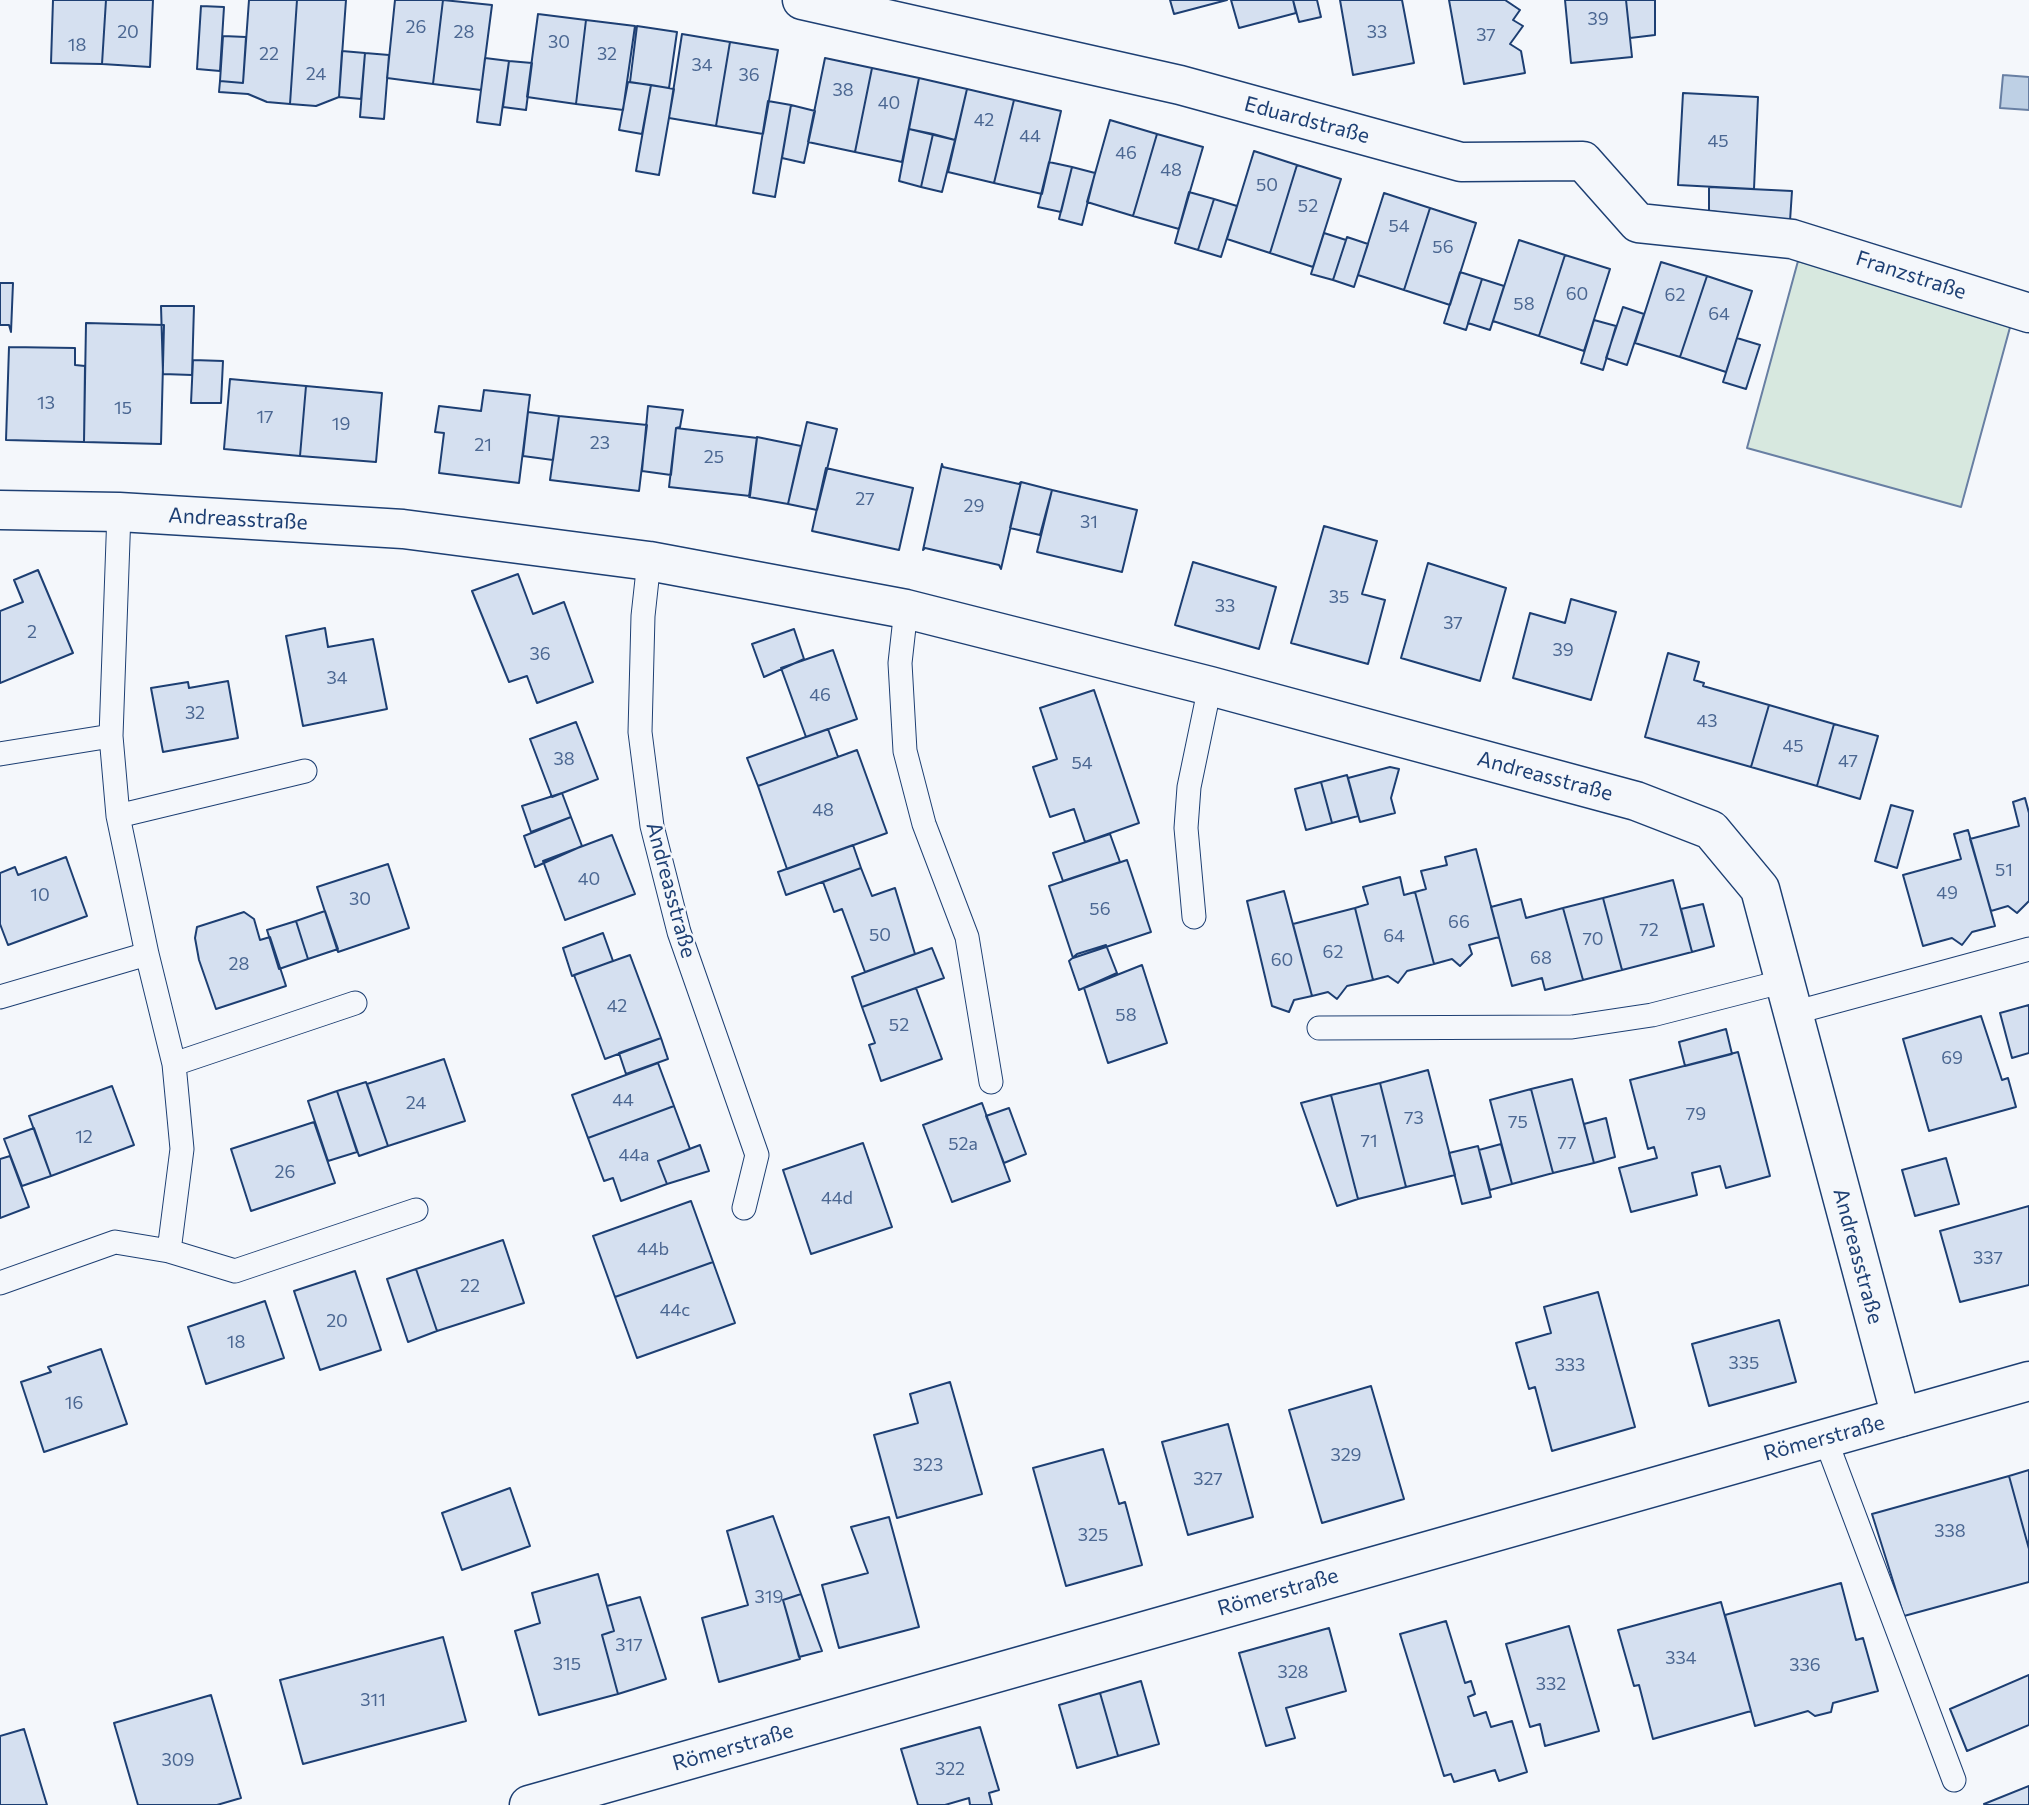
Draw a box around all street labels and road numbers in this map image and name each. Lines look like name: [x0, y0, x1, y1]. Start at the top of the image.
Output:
street label: Eduardstraße: [1242, 91, 1372, 149]
street label: Franzstraße: [1853, 245, 1969, 305]
street label: Andreasstraße: [168, 503, 308, 535]
street label: Andreasstraße: [1474, 746, 1616, 806]
street label: Andreasstraße: [641, 819, 701, 961]
street label: Andreasstraße: [1828, 1185, 1888, 1327]
street label: Römerstraße: [1761, 1410, 1887, 1466]
street label: Römerstraße: [1215, 1563, 1341, 1621]
street label: Römerstraße: [670, 1718, 796, 1776]

